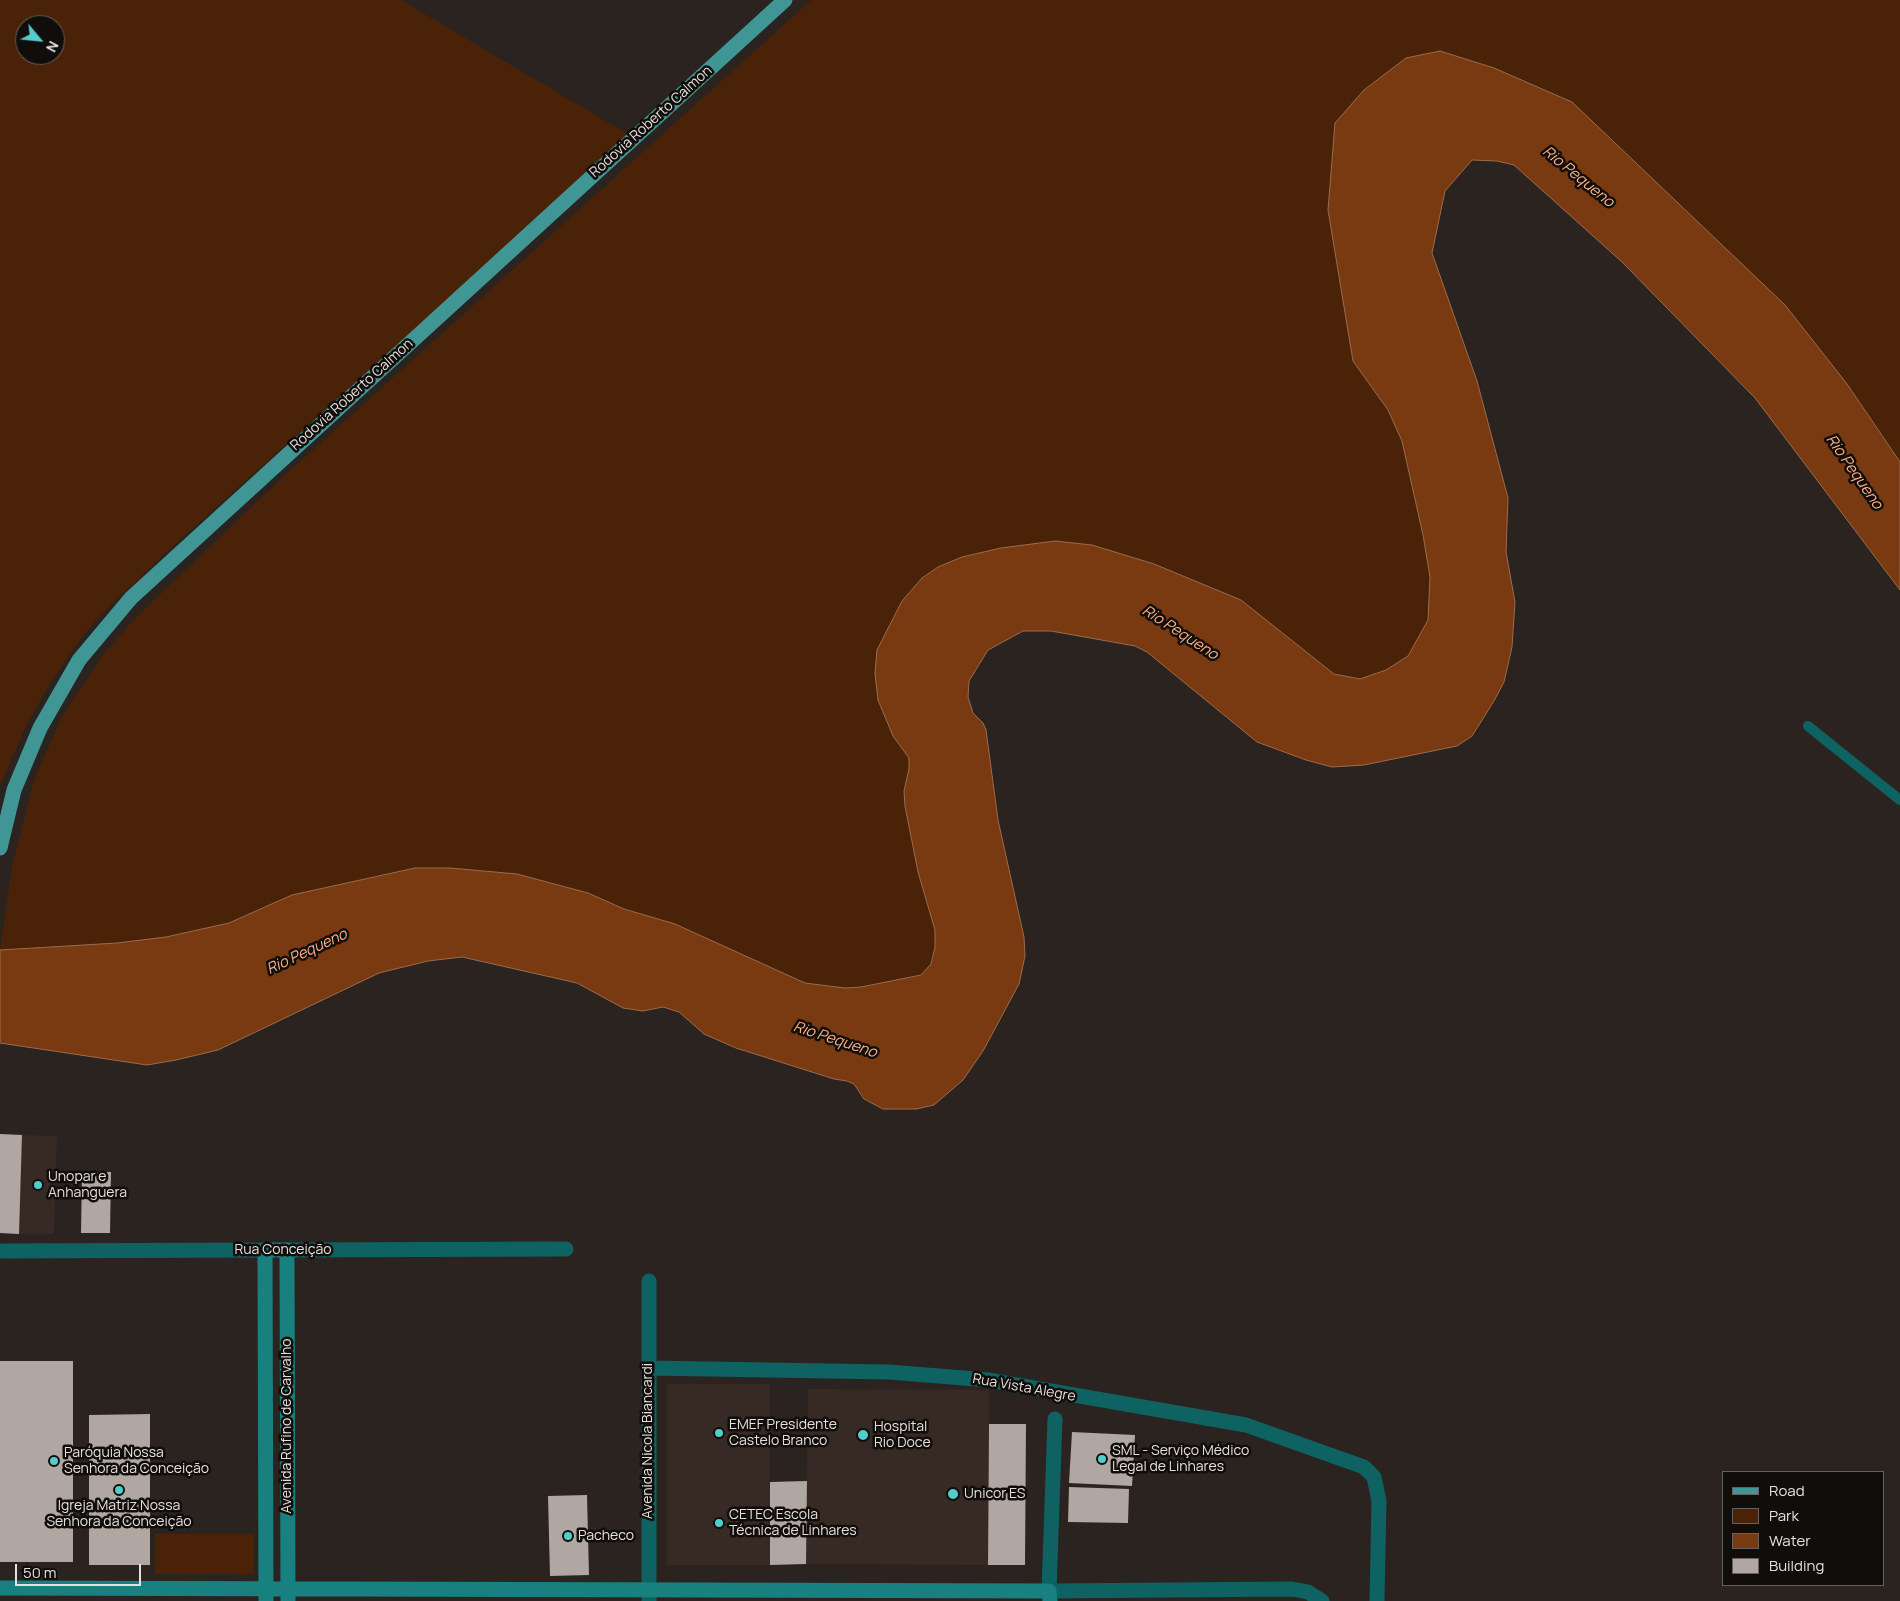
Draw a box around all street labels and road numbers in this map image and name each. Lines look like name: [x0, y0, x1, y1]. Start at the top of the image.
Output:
street label: Rodovia Roberto Calmon: [586, 63, 716, 181]
street label: Rodovia Roberto Calmon: [287, 336, 417, 454]
street label: Rua Conceição: [234, 1242, 332, 1258]
street label: Avenida Rufino de Carvalho: [279, 1339, 295, 1513]
street label: Avenida Nicola Biancardi: [640, 1363, 656, 1519]
street label: Rua Vista Alegre: [971, 1371, 1077, 1405]

